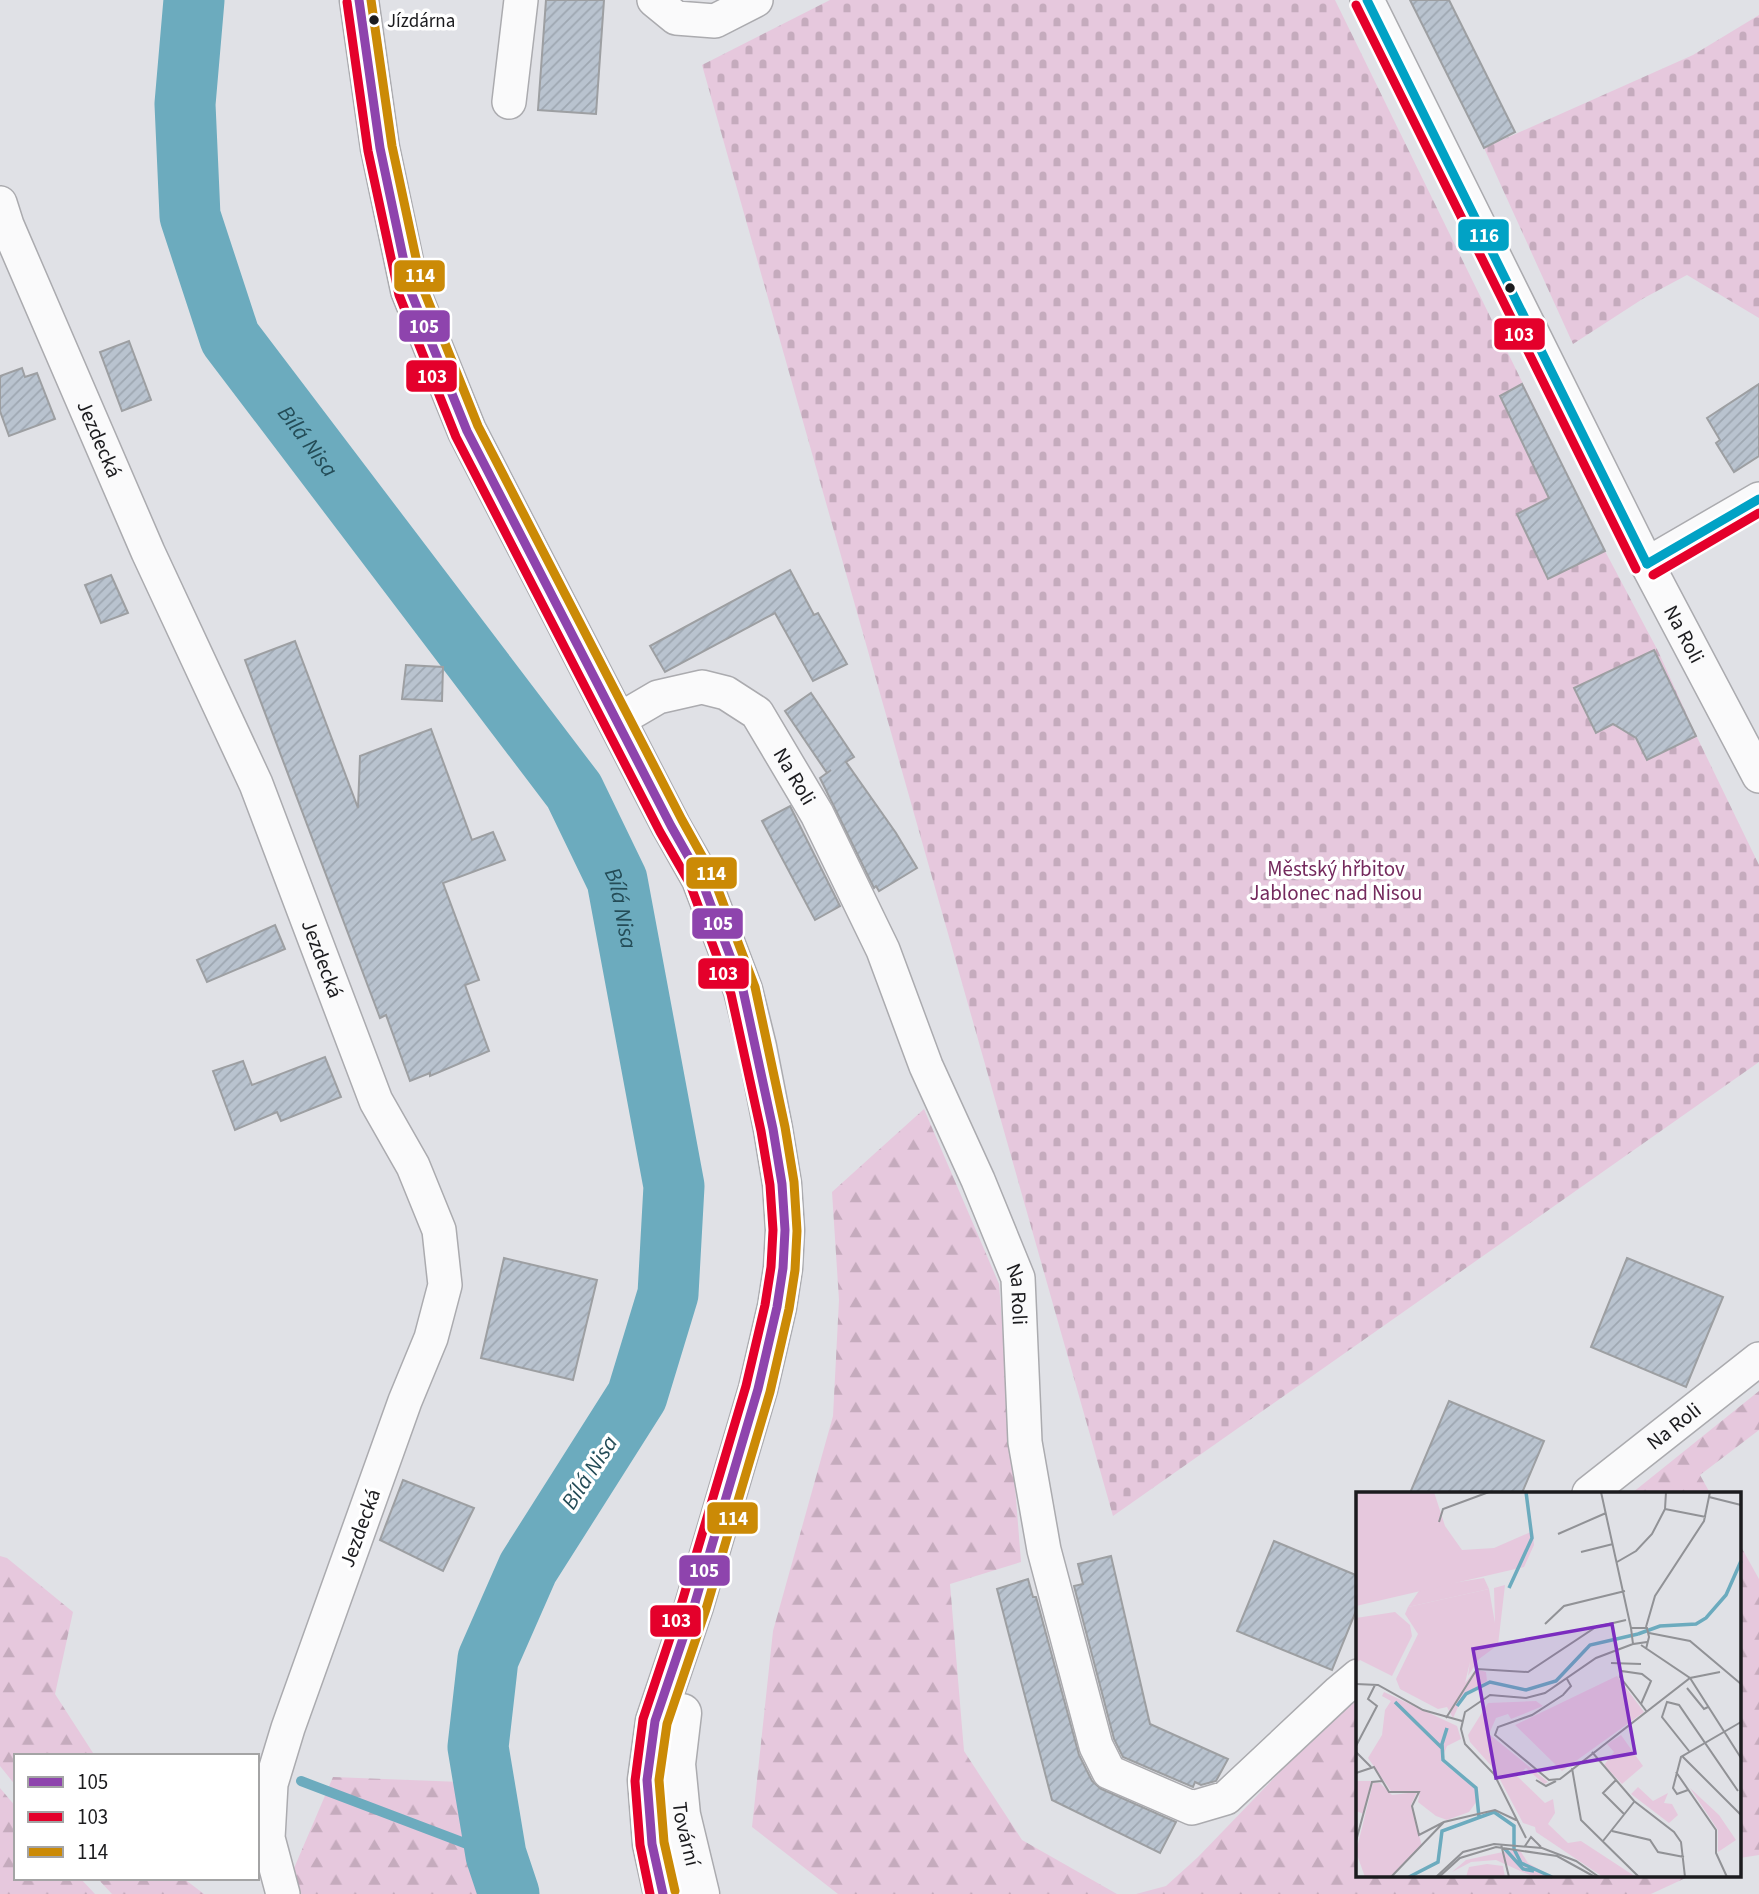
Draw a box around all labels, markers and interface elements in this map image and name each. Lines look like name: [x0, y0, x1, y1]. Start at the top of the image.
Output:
place label: Jízdárna: [387, 8, 455, 35]
marker: Jízdárna: [367, 13, 381, 27]
line badge: 116: [1457, 218, 1510, 252]
text: 116: [1469, 223, 1499, 250]
line badge: 114: [393, 259, 446, 293]
text: 114: [405, 263, 435, 290]
unlabelled marker: [1503, 281, 1517, 295]
line badge: 105: [398, 309, 451, 343]
text: 105: [409, 314, 439, 341]
line badge: 103: [1493, 317, 1546, 351]
text: 103: [1504, 322, 1534, 349]
line badge: 103: [405, 359, 458, 393]
text: 103: [417, 364, 447, 391]
street label: Jezdecká: [69, 395, 129, 482]
water label: Bílá Nisa: [270, 398, 346, 484]
street label: Na Roli: [1656, 600, 1712, 669]
street label: Na Roli: [766, 742, 823, 811]
park label: Městský hřbitov Jablonec nad Nisou: [1250, 854, 1422, 908]
line badge: 114: [685, 856, 738, 890]
text: 114: [696, 861, 726, 888]
water label: Bílá Nisa: [596, 862, 645, 952]
line badge: 105: [691, 907, 744, 940]
text: 105: [703, 911, 733, 938]
street label: Jezdecká: [294, 915, 351, 1002]
line badge: 103: [697, 957, 750, 990]
text: 103: [708, 961, 738, 988]
street label: Na Roli: [999, 1259, 1035, 1326]
street label: Na Roli: [1640, 1395, 1707, 1457]
water label: Bílá Nisa: [553, 1429, 626, 1516]
street label: Jezdecká: [332, 1485, 388, 1571]
inset map: [1356, 1492, 1742, 1876]
line badge: 114: [706, 1501, 759, 1535]
text: 114: [718, 1506, 748, 1533]
line badge: 105: [678, 1554, 731, 1587]
text: 105: [689, 1558, 719, 1585]
line badge: 103: [649, 1604, 702, 1638]
text: 103: [661, 1608, 691, 1635]
legend: [14, 1754, 259, 1880]
text: 105: [77, 1767, 108, 1797]
street label: Tovární: [665, 1800, 708, 1870]
text: 103: [77, 1802, 108, 1832]
text: 114: [77, 1837, 108, 1867]

